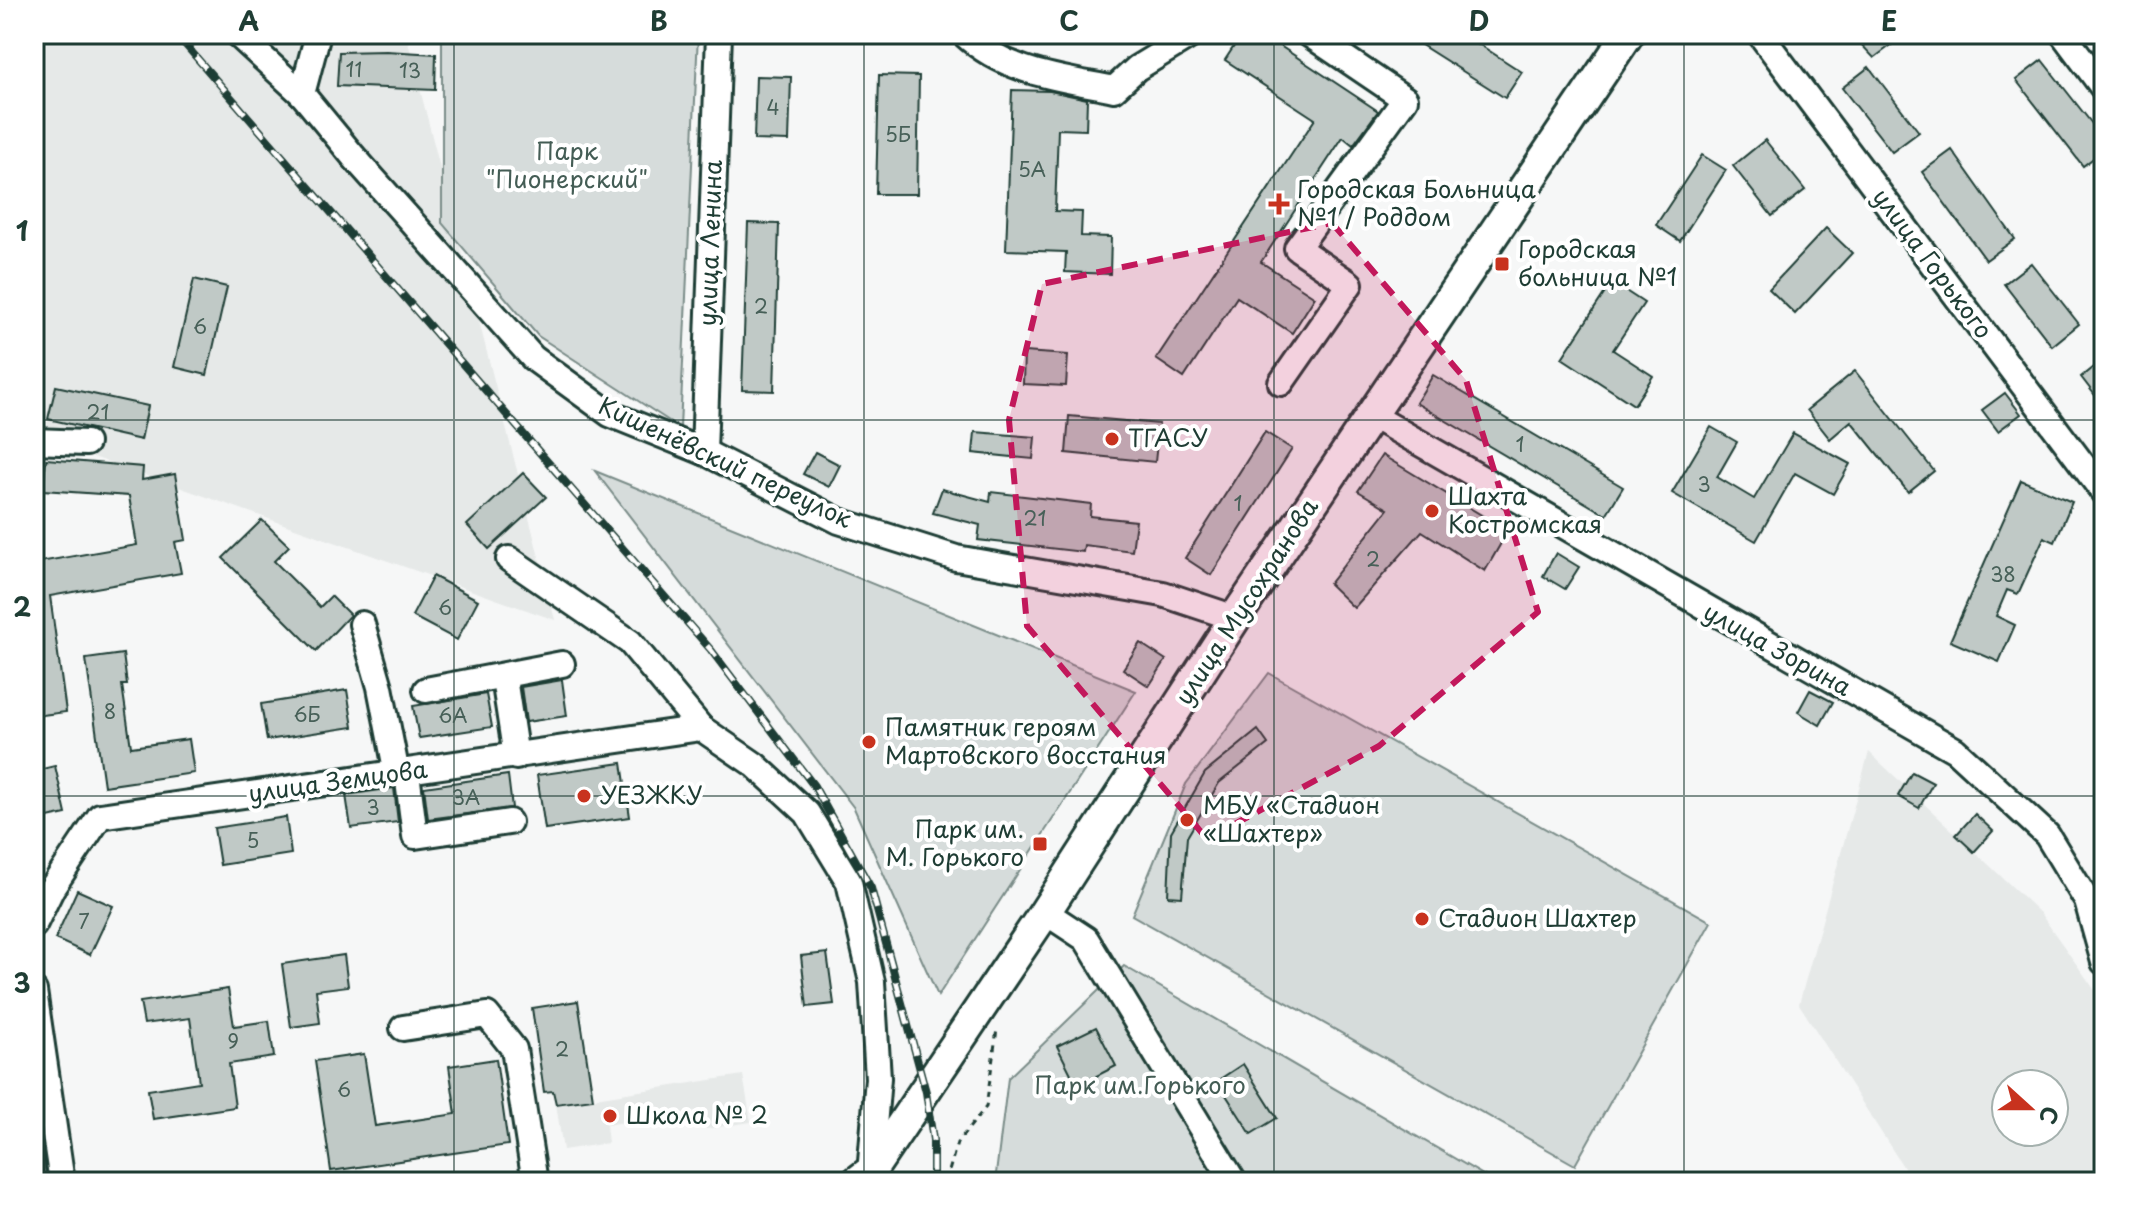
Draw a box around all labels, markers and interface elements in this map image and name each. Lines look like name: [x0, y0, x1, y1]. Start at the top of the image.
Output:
text: A: [239, 1, 259, 40]
text: B: [650, 1, 668, 40]
text: C: [1059, 1, 1079, 40]
text: D: [1469, 1, 1489, 40]
text: E: [1881, 1, 1897, 40]
house number: 11: [346, 54, 362, 84]
house number: 13: [399, 55, 421, 85]
house number: 4: [766, 92, 780, 122]
house number: 5Б: [885, 119, 911, 149]
park label: Парк "Пионерский": [486, 132, 648, 196]
house number: 5А: [1018, 154, 1046, 184]
street label: улица Ленина: [688, 159, 730, 327]
place label: Городская Больница №1 / Роддом: [1297, 170, 1536, 234]
street label: улица Горького: [1865, 180, 2002, 346]
marker: Городская Больница №1 / Роддом: [1268, 193, 1290, 215]
text: 1: [16, 211, 28, 250]
place label: Городская больница №1: [1518, 230, 1677, 294]
marker: Городская больница №1: [1493, 255, 1511, 273]
house number: 2: [754, 291, 768, 321]
house number: 6: [193, 311, 207, 341]
street label: Кишенёвский переулок: [593, 387, 859, 536]
house number: 21: [86, 397, 110, 427]
place label: ТГАСУ: [1128, 419, 1208, 455]
house number: 1: [1516, 429, 1524, 459]
marker: ТГАСУ: [1103, 430, 1121, 448]
house number: 3: [1697, 469, 1711, 499]
place label: Шахта Костромская: [1448, 477, 1602, 541]
house number: 1: [1234, 488, 1242, 518]
street label: улица Мусохранова: [1165, 490, 1326, 711]
marker: Шахта Костромская: [1423, 502, 1441, 520]
house number: 21: [1023, 503, 1047, 533]
house number: 2: [1366, 544, 1380, 574]
house number: 38: [1990, 559, 2016, 589]
text: 2: [13, 587, 31, 626]
house number: 6: [438, 592, 452, 622]
street label: улица Зорина: [1697, 593, 1859, 704]
house number: 8: [104, 696, 116, 726]
house number: 6Б: [293, 699, 321, 729]
house number: 6А: [438, 700, 468, 730]
place label: Памятник героям Мартовского восстания: [885, 708, 1167, 772]
marker: Памятник героям Мартовского восстания: [860, 733, 878, 751]
street label: улица Земцова: [246, 750, 430, 810]
place label: УЕЗЖКУ: [600, 776, 702, 812]
house number: 3А: [452, 782, 480, 812]
place label: МБУ «Стадион «Шахтер»: [1203, 786, 1380, 850]
marker: УЕЗЖКУ: [575, 787, 593, 805]
house number: 3: [366, 792, 380, 822]
place label: Парк им. М. Горького: [886, 810, 1024, 874]
marker: МБУ «Стадион «Шахтер»: [1178, 811, 1196, 829]
house number: 5: [247, 825, 259, 855]
marker: Парк им. М. Горького: [1031, 835, 1049, 853]
place label: Стадион Шахтер: [1438, 899, 1637, 935]
house number: 7: [78, 906, 90, 936]
marker: Стадион Шахтер: [1413, 910, 1431, 928]
text: 3: [13, 963, 31, 1002]
house number: 9: [227, 1026, 239, 1056]
house number: 2: [555, 1034, 569, 1064]
park label: Парк им.Горького: [1034, 1066, 1246, 1102]
north arrow: [1990, 1068, 2070, 1148]
house number: 6: [337, 1074, 351, 1104]
place label: Школа № 2: [626, 1096, 768, 1132]
text: С: [2032, 1102, 2068, 1129]
marker: Школа № 2: [601, 1107, 619, 1125]

